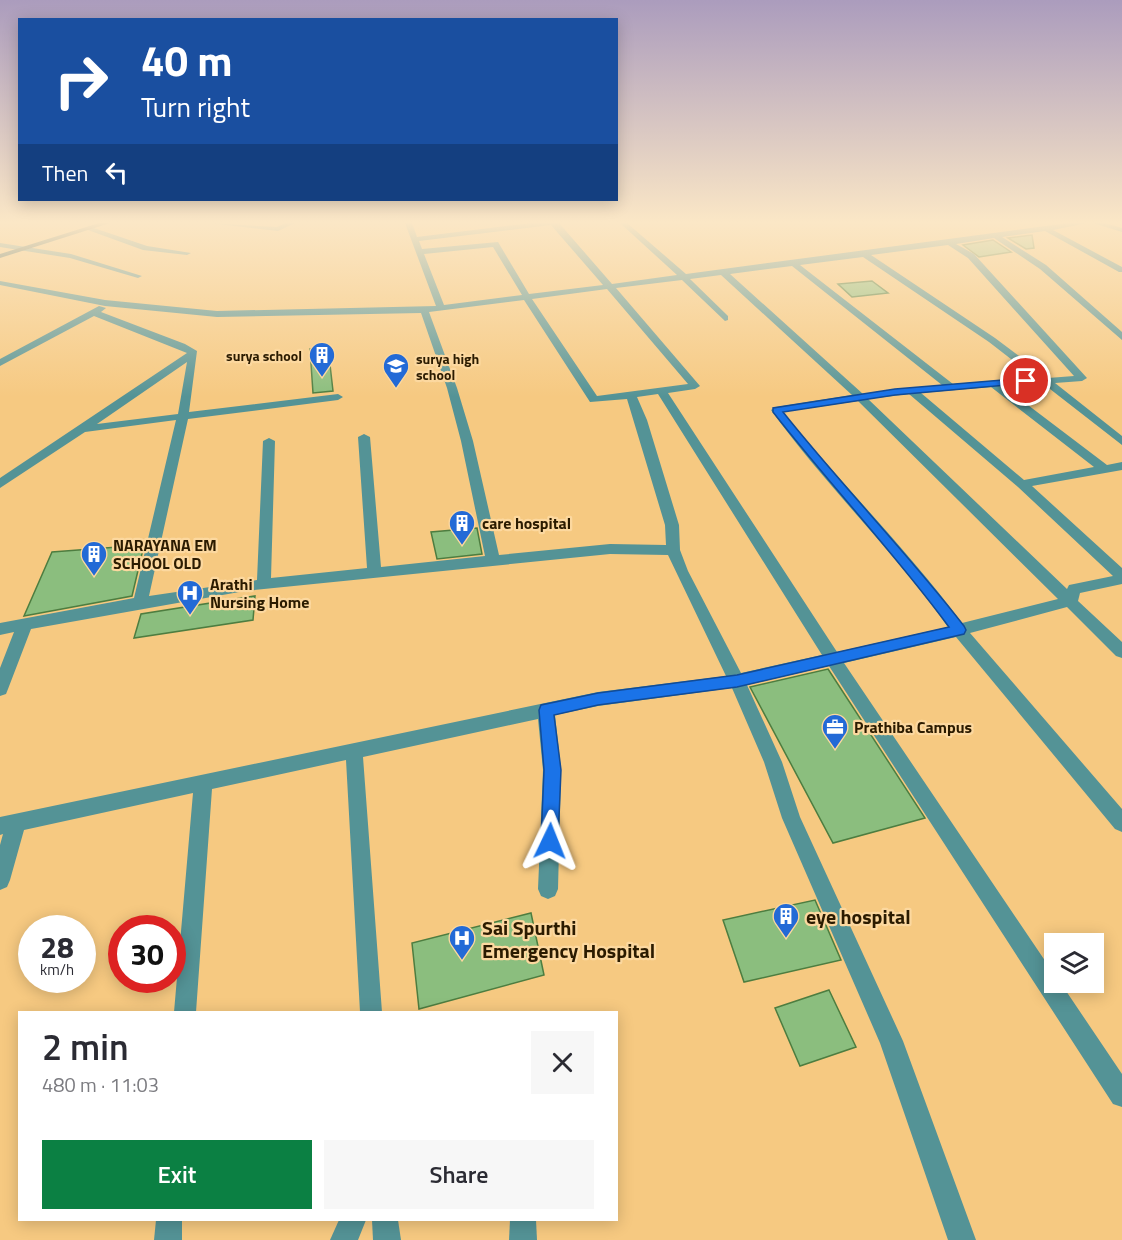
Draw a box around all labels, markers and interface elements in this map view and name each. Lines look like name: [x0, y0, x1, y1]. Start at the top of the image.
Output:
text: 40 m: [141, 28, 233, 92]
icon: right: [42, 42, 120, 120]
text: Turn right: [141, 86, 250, 127]
text: Then: [42, 156, 88, 190]
icon: left: [100, 156, 133, 189]
building icon: surya school: [307, 340, 337, 378]
place label: surya school: [226, 345, 302, 366]
place label: surya high school: [416, 348, 479, 385]
school or university icon: surya high school: [381, 351, 411, 389]
pin: [1000, 355, 1051, 406]
icon: arrive: [1009, 364, 1042, 397]
building icon: care hospital: [447, 508, 477, 546]
place label: care hospital: [482, 511, 571, 535]
place label: NARAYANA EM SCHOOL OLD: [113, 533, 217, 575]
building icon: NARAYANA EM SCHOOL OLD: [79, 539, 109, 577]
place label: Arathi Nursing Home: [210, 572, 309, 614]
hospital icon: Arathi Nursing Home: [175, 578, 205, 616]
office icon: Prathiba Campus: [820, 712, 850, 750]
place label: Prathiba Campus: [854, 715, 972, 739]
position arrow: [518, 809, 582, 873]
building icon: eye hospital: [771, 901, 801, 939]
place label: eye hospital: [806, 901, 911, 932]
place label: Sai Spurthi Emergency Hospital: [482, 912, 655, 966]
speed limit sign: 30: [108, 915, 186, 993]
hospital icon: Sai Spurthi Emergency Hospital: [447, 923, 477, 961]
text: 28: [40, 924, 74, 970]
map controls: [1044, 933, 1104, 993]
button: layers: [1044, 933, 1104, 993]
text: km/h: [40, 958, 74, 981]
text: 2 min: [42, 1019, 129, 1074]
button: close: [531, 1031, 594, 1094]
text: 480 m · 11:03: [42, 1069, 159, 1100]
button: Exit: [42, 1140, 312, 1209]
button: Share: [324, 1140, 594, 1209]

